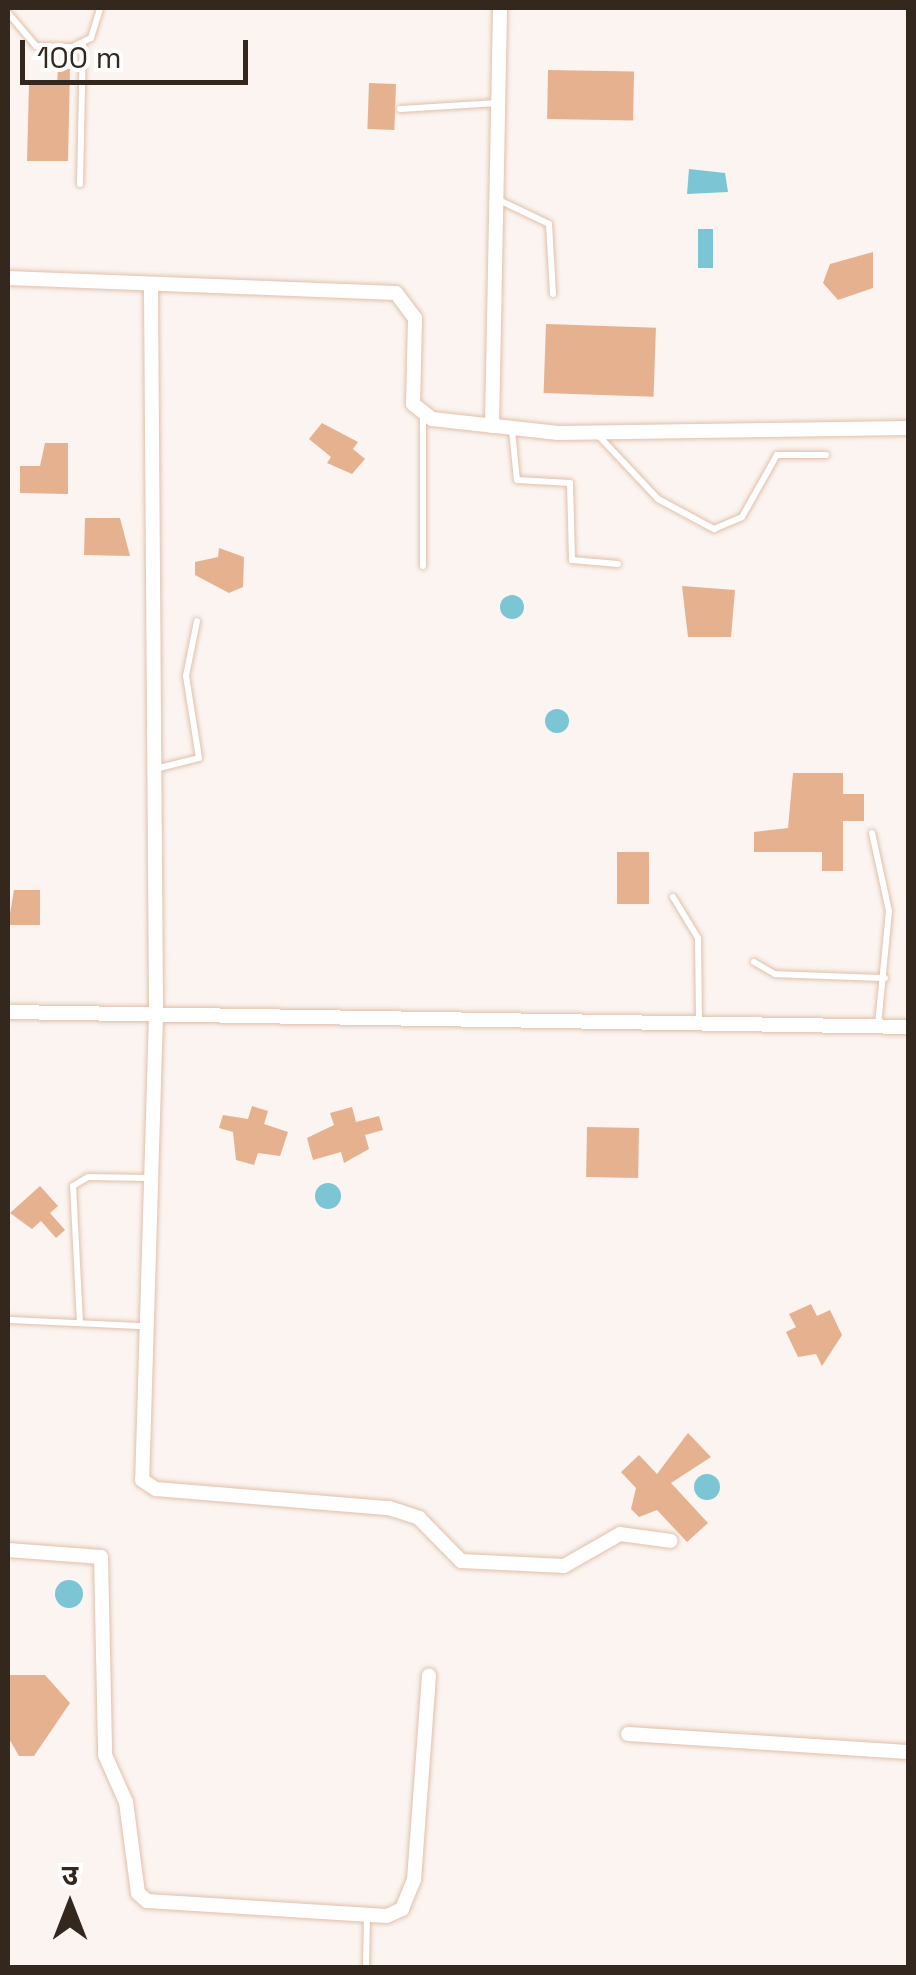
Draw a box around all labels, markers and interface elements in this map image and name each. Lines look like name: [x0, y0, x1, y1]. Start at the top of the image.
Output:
scale bar: [25, 20, 252, 82]
text: 100 m: [37, 38, 122, 77]
north arrow: [20, 1855, 120, 1955]
text: उ: [62, 1857, 78, 1893]

